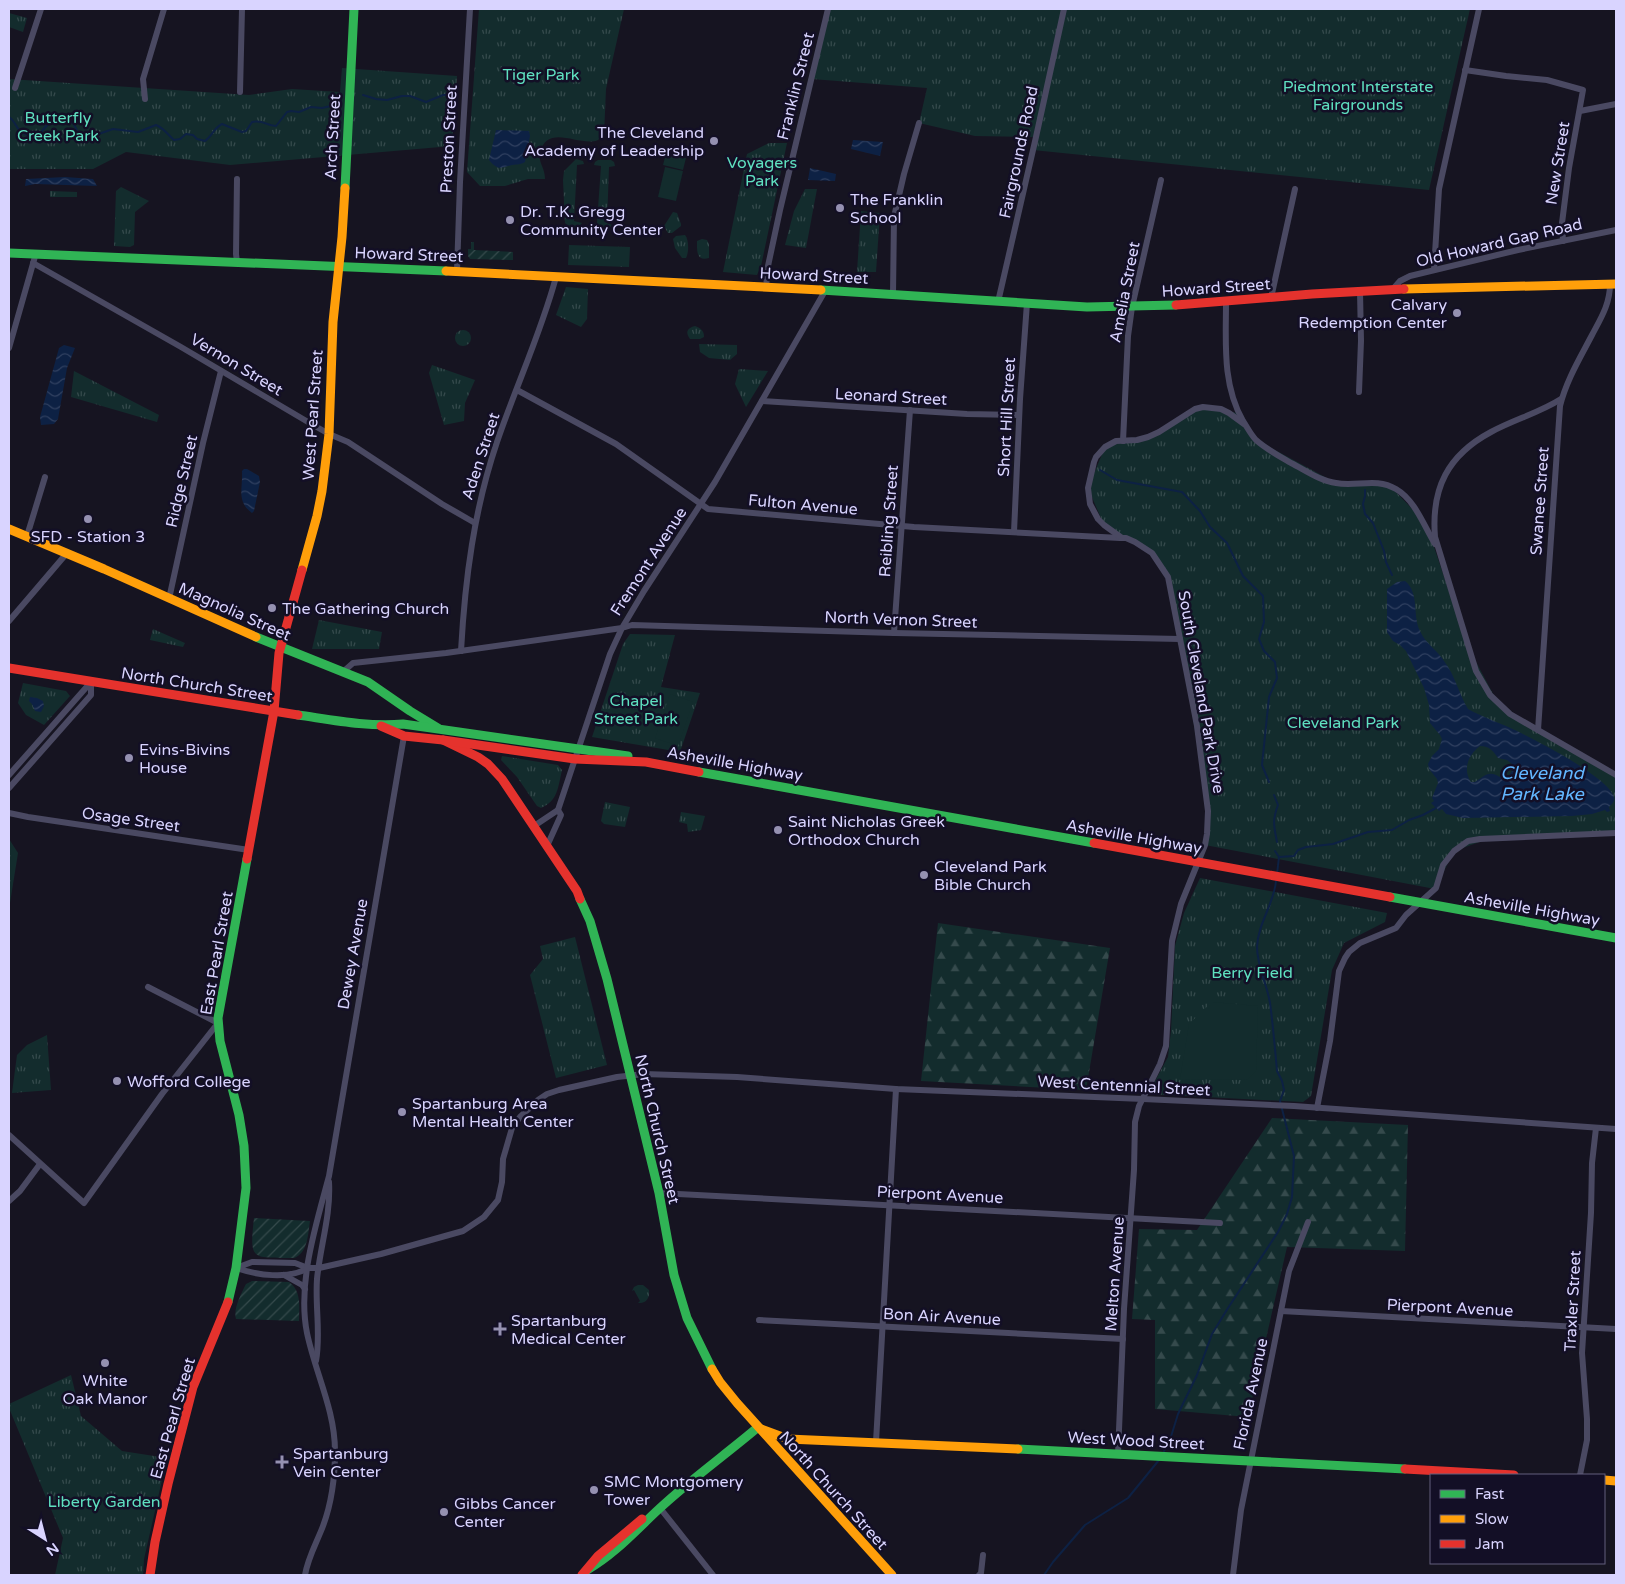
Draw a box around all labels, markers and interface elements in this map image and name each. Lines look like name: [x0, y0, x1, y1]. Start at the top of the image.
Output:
street label: Franklin Street: [773, 30, 819, 142]
park label: Tiger Park: [502, 65, 580, 85]
park label: Piedmont Interstate Fairgrounds: [1283, 77, 1433, 115]
street label: Preston Street: [436, 84, 462, 194]
street label: Fairgrounds Road: [995, 84, 1043, 220]
street label: Arch Street: [321, 94, 345, 180]
park label: Butterfly Creek Park: [17, 108, 99, 146]
street label: New Street: [1542, 120, 1574, 206]
place label: The Cleveland Academy of Leadership: [524, 123, 704, 161]
marker: The Cleveland Academy of Leadership: [708, 135, 720, 147]
park label: Voyagers Park: [727, 153, 797, 191]
place label: The Franklin School: [850, 190, 943, 228]
place label: Dr. T.K. Gregg Community Center: [520, 202, 664, 240]
marker: The Franklin School: [834, 202, 846, 214]
marker: Dr. T.K. Gregg Community Center: [504, 214, 516, 226]
street label: Old Howard Gap Road: [1414, 214, 1584, 272]
street label: Amelia Street: [1105, 240, 1145, 344]
street label: Howard Street: [354, 243, 464, 267]
street label: Howard Street: [759, 263, 869, 289]
street label: Howard Street: [1161, 274, 1271, 302]
place label: Calvary Redemption Center: [1298, 295, 1448, 333]
marker: Calvary Redemption Center: [1451, 307, 1463, 319]
street label: Vernon Street: [187, 329, 286, 400]
street label: West Pearl Street: [298, 349, 328, 481]
street label: Short Hill Street: [994, 357, 1020, 477]
street label: Leonard Street: [834, 384, 948, 410]
street label: Aden Street: [457, 410, 504, 502]
street label: Ridge Street: [162, 433, 202, 530]
street label: Swanee Street: [1526, 446, 1554, 556]
street label: Reibling Street: [875, 464, 903, 578]
street label: Fulton Avenue: [747, 490, 858, 520]
street label: Fremont Avenue: [606, 503, 691, 620]
marker: SFD - Station 3: [82, 513, 94, 525]
place label: SFD - Station 3: [31, 527, 145, 547]
street label: Magnolia Street: [175, 578, 294, 646]
street label: South Cleveland Park Drive: [1173, 589, 1229, 795]
place label: The Gathering Church: [282, 599, 449, 619]
marker: The Gathering Church: [266, 602, 278, 614]
street label: North Vernon Street: [824, 607, 978, 633]
street label: North Church Street: [120, 663, 274, 707]
park label: Chapel Street Park: [594, 691, 678, 729]
park label: Cleveland Park: [1287, 713, 1400, 733]
place label: Evins-Bivins House: [139, 740, 230, 778]
street label: Asheville Highway: [665, 742, 805, 786]
marker: Evins-Bivins House: [123, 752, 135, 764]
water label: Cleveland Park Lake: [1500, 762, 1586, 805]
street label: Osage Street: [81, 803, 181, 837]
place label: Saint Nicholas Greek Orthodox Church: [788, 812, 945, 850]
street label: Asheville Highway: [1064, 815, 1204, 859]
marker: Saint Nicholas Greek Orthodox Church: [772, 824, 784, 836]
place label: Cleveland Park Bible Church: [934, 857, 1047, 895]
marker: Cleveland Park Bible Church: [918, 869, 930, 881]
street label: Asheville Highway: [1462, 887, 1602, 931]
street label: East Pearl Street: [196, 890, 238, 1017]
street label: Dewey Avenue: [333, 897, 373, 1011]
park label: Berry Field: [1211, 963, 1293, 983]
street label: North Church Street: [630, 1052, 684, 1206]
street label: West Centennial Street: [1037, 1071, 1211, 1101]
place label: Wofford College: [127, 1072, 251, 1092]
marker: Wofford College: [111, 1075, 123, 1087]
place label: Spartanburg Area Mental Health Center: [412, 1094, 575, 1132]
marker: Spartanburg Area Mental Health Center: [396, 1106, 408, 1118]
street label: Pierpont Avenue: [876, 1182, 1004, 1208]
street label: Melton Avenue: [1101, 1216, 1129, 1332]
street label: Traxler Street: [1560, 1250, 1586, 1352]
street label: Pierpont Avenue: [1386, 1295, 1514, 1321]
street label: Bon Air Avenue: [882, 1304, 1001, 1330]
place label: Spartanburg Medical Center: [511, 1311, 627, 1349]
marker: Spartanburg Medical Center: [493, 1322, 507, 1336]
street label: Florida Avenue: [1229, 1336, 1273, 1452]
street label: East Pearl Street: [146, 1355, 200, 1481]
marker: White Oak Manor: [99, 1357, 111, 1369]
place label: White Oak Manor: [63, 1371, 148, 1409]
street label: North Church Street: [775, 1427, 892, 1554]
street label: West Wood Street: [1067, 1427, 1205, 1455]
place label: Spartanburg Vein Center: [293, 1444, 389, 1482]
marker: Spartanburg Vein Center: [275, 1455, 289, 1469]
place label: SMC Montgomery Tower: [604, 1472, 744, 1510]
legend: [1430, 1474, 1605, 1564]
marker: SMC Montgomery Tower: [588, 1484, 600, 1496]
text: Fast: [1475, 1485, 1505, 1503]
park label: Liberty Garden: [47, 1492, 161, 1512]
place label: Gibbs Cancer Center: [454, 1494, 557, 1532]
marker: Gibbs Cancer Center: [438, 1506, 450, 1518]
text: Slow: [1475, 1510, 1509, 1528]
north arrow: [20, 1514, 70, 1564]
text: Jam: [1475, 1535, 1504, 1553]
text: N: [43, 1539, 62, 1559]

